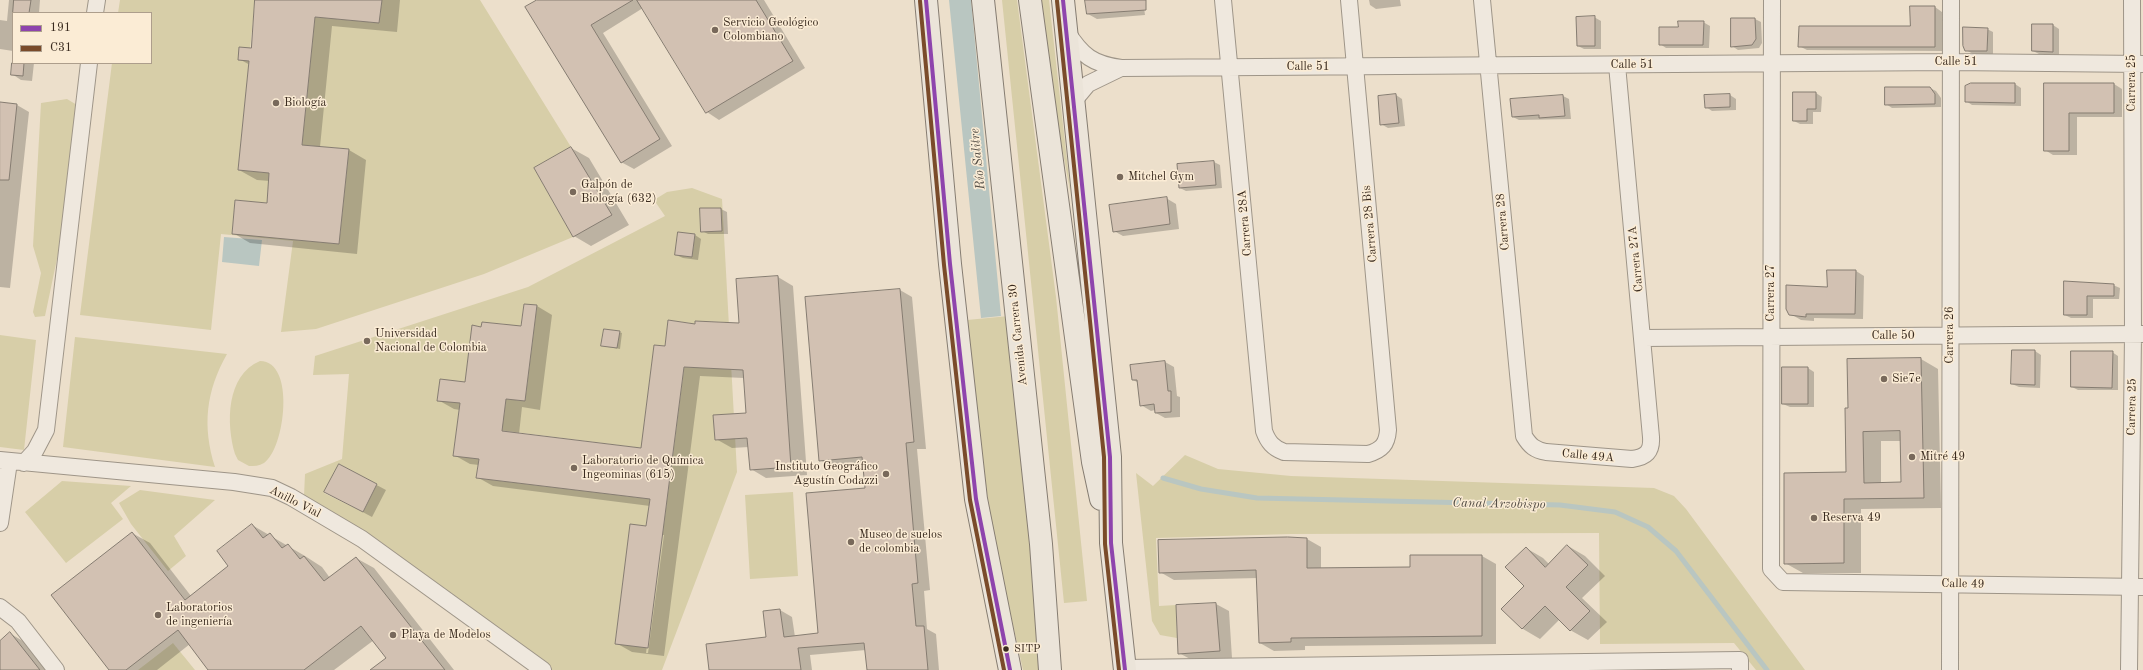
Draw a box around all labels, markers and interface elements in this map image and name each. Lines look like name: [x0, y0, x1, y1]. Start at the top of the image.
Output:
legend: [12, 12, 152, 64]
place label: Servicio Geológico Colombiano: [723, 16, 818, 44]
text: 191: [50, 22, 71, 34]
marker: Servicio Geológico Colombiano: [710, 25, 720, 35]
text: C31: [50, 42, 72, 54]
street label: Carrera 25: [2125, 54, 2139, 112]
street label: Calle 51: [1934, 55, 1978, 69]
street label: Calle 51: [1610, 58, 1654, 72]
street label: Calle 51: [1286, 60, 1330, 74]
place label: Biología: [284, 96, 326, 110]
marker: Biología: [271, 98, 281, 108]
water label: Río Salitre: [967, 128, 989, 190]
place label: Mitchel Gym: [1128, 170, 1194, 184]
marker: Mitchel Gym: [1115, 172, 1125, 182]
place label: Galpón de Biología (632): [581, 178, 656, 206]
street label: Carrera 28 Bis: [1359, 185, 1381, 263]
marker: Galpón de Biología (632): [568, 187, 578, 197]
street label: Carrera 28A: [1235, 189, 1255, 257]
street label: Carrera 28: [1493, 193, 1513, 251]
street label: Carrera 27A: [1625, 225, 1647, 293]
street label: Carrera 27: [1764, 264, 1778, 322]
street label: Avenida Carrera 30: [1005, 283, 1031, 387]
street label: Carrera 26: [1943, 306, 1957, 364]
place label: Universidad Nacional de Colombia: [375, 327, 487, 355]
street label: Calle 50: [1871, 329, 1915, 343]
marker: Universidad Nacional de Colombia: [362, 336, 372, 346]
place label: Sie7e: [1892, 372, 1921, 386]
marker: Sie7e: [1879, 374, 1889, 384]
street label: Carrera 25: [2124, 378, 2140, 436]
street label: Calle 49A: [1561, 447, 1615, 465]
place label: Mitré 49: [1920, 450, 1965, 464]
marker: Mitré 49: [1907, 452, 1917, 462]
place label: Laboratorio de Química Ingeominas (615): [582, 454, 704, 482]
place label: Instituto Geográfico Agustín Codazzi: [775, 460, 878, 488]
marker: Laboratorio de Química Ingeominas (615): [569, 463, 579, 473]
marker: Instituto Geográfico Agustín Codazzi: [881, 469, 891, 479]
street label: Anillo Vial: [267, 483, 323, 521]
water label: Canal Arzobispo: [1452, 495, 1546, 513]
place label: Reserva 49: [1822, 511, 1881, 525]
marker: Reserva 49: [1809, 513, 1819, 523]
place label: Museo de suelos de colombia: [859, 528, 942, 556]
marker: Museo de suelos de colombia: [846, 537, 856, 547]
street label: Calle 49: [1941, 576, 1985, 592]
place label: Laboratorios de ingeniería: [166, 601, 232, 629]
marker: Laboratorios de ingeniería: [153, 610, 163, 620]
place label: Playa de Modelos: [401, 628, 491, 642]
marker: Playa de Modelos: [388, 630, 398, 640]
place label: SITP: [1014, 642, 1040, 656]
marker: SITP: [1001, 644, 1011, 654]

